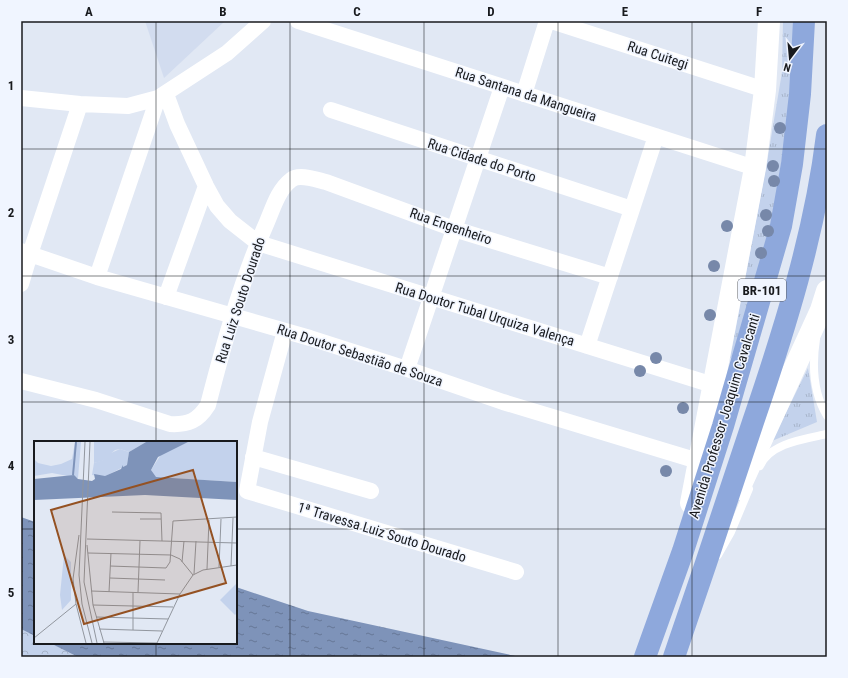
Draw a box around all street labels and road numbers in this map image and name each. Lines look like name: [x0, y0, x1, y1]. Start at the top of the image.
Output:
street label: Rua Cuitegi: [626, 38, 690, 72]
street label: Rua Santana da Mangueira: [453, 64, 599, 124]
street label: Rua Cidade do Porto: [426, 135, 538, 185]
street label: Rua Engenheiro: [408, 204, 494, 248]
street label: Rua Luiz Souto Dourado: [212, 235, 268, 365]
street label: Rua Doutor Tubal Urquiza Valença: [393, 279, 577, 349]
road number: BR-101: [738, 279, 786, 301]
street label: Avenida Professor Joaquim Cavalcanti: [685, 312, 763, 520]
street label: Rua Doutor Sebastião de Souza: [275, 321, 445, 389]
street label: 1ª Travessa Luiz Souto Dourado: [296, 499, 468, 565]

